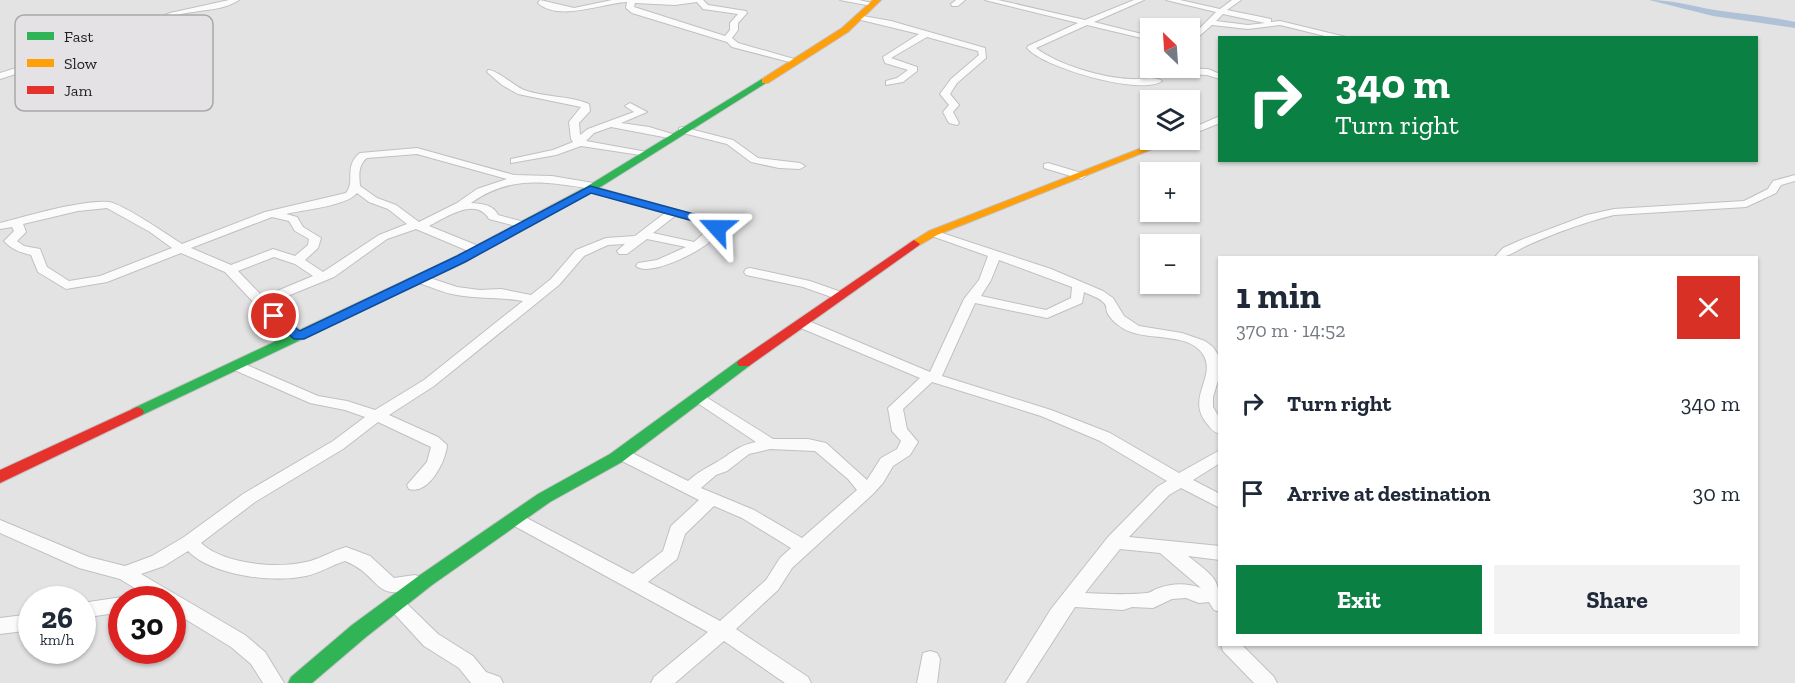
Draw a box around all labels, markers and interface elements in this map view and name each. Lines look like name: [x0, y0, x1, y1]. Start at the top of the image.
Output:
legend: [15, 15, 213, 111]
north arrow: [1140, 18, 1200, 78]
map controls: [1140, 18, 1200, 294]
text: Fast: [64, 27, 93, 46]
text: Slow: [64, 54, 98, 73]
text: 340 m: [1335, 58, 1450, 109]
icon: right: [1236, 60, 1314, 138]
text: Jam: [64, 81, 93, 100]
button: layers: [1140, 90, 1200, 150]
text: Turn right: [1335, 109, 1459, 141]
button: +: [1140, 162, 1200, 222]
position arrow: [685, 196, 749, 260]
button: −: [1140, 234, 1200, 294]
text: 1 min: [1236, 274, 1321, 317]
button: close: [1677, 276, 1740, 339]
pin: [248, 290, 299, 341]
icon: arrive: [257, 299, 290, 332]
text: 370 m · 14:52: [1236, 318, 1345, 342]
icon: right: [1236, 387, 1269, 420]
text: Turn right: [1287, 390, 1391, 417]
text: 340 m: [1681, 390, 1740, 417]
icon: arrive: [1236, 477, 1269, 510]
text: Arrive at destination: [1287, 480, 1490, 507]
text: 30 m: [1693, 480, 1740, 507]
button: Exit: [1236, 565, 1482, 634]
button: Share: [1494, 565, 1740, 634]
speed limit sign: 30: [108, 586, 186, 664]
text: 26: [41, 600, 73, 636]
text: km/h: [40, 631, 74, 649]

